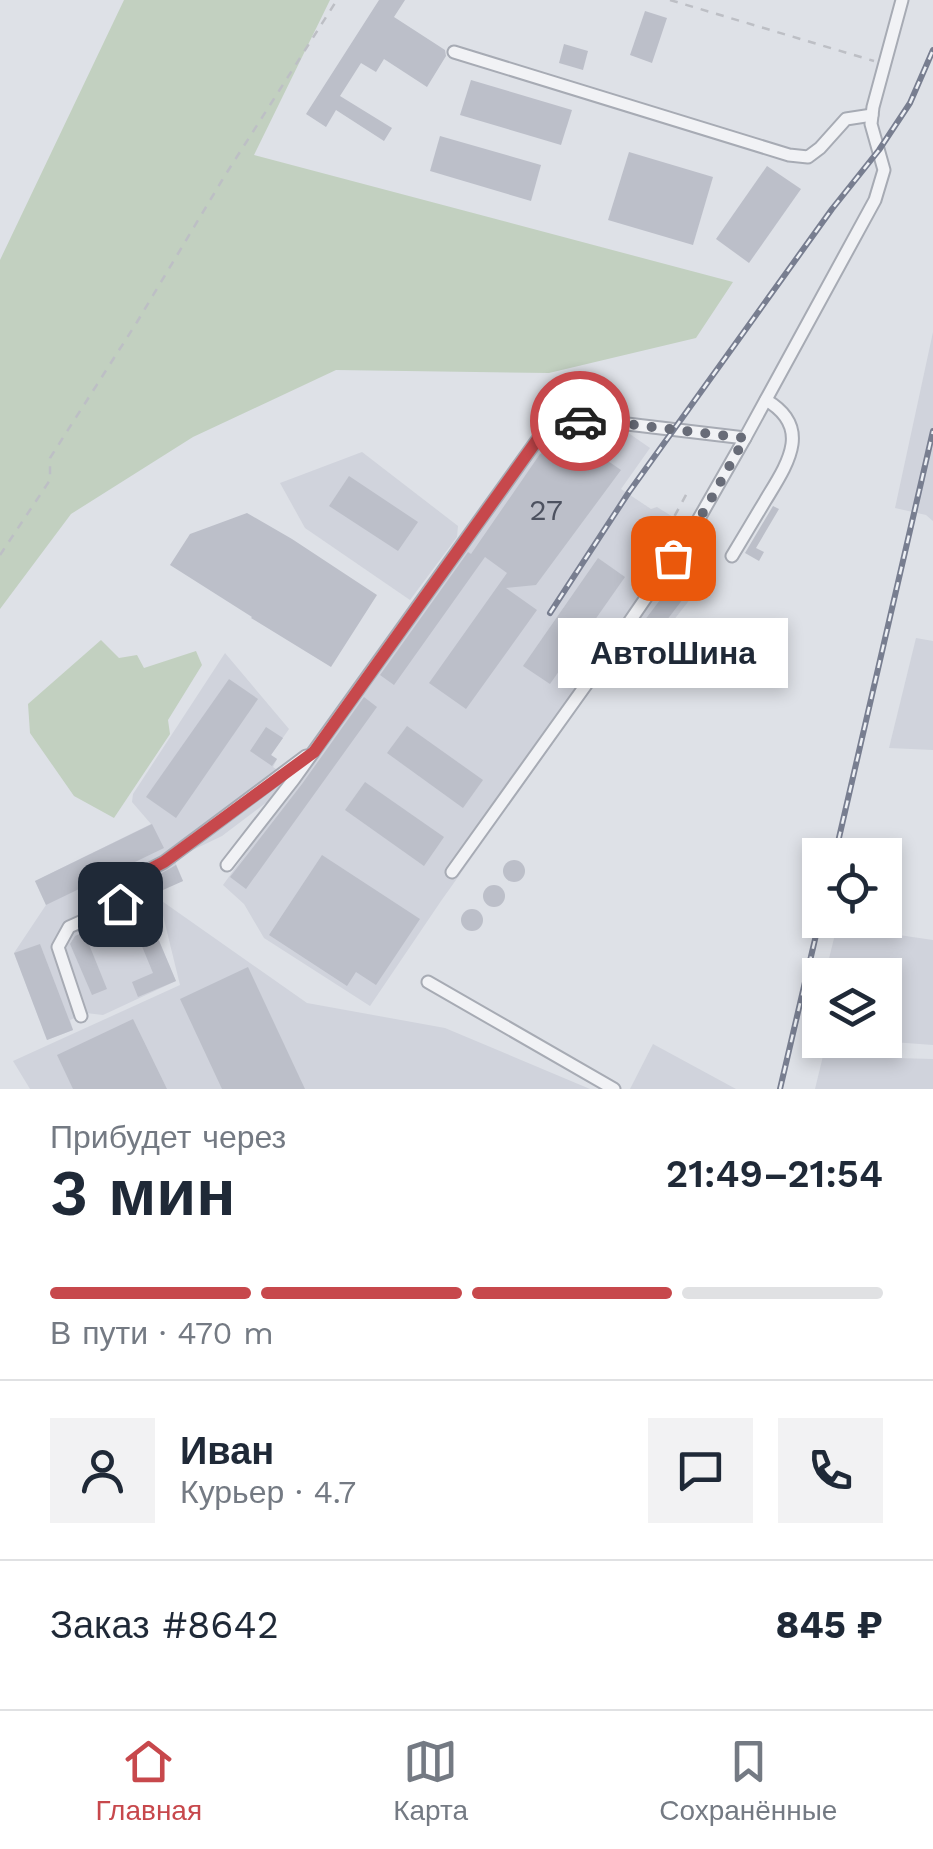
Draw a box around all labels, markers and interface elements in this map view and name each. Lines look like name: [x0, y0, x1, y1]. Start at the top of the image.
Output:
courier: [530, 371, 630, 471]
icon: car: [553, 394, 608, 449]
house number: 27: [529, 492, 563, 527]
pin: [631, 516, 716, 601]
icon: bag: [646, 531, 701, 586]
callout: АвтоШина: [558, 618, 788, 688]
text: АвтоШина: [590, 634, 756, 672]
map controls: [802, 838, 902, 1058]
button: locate: [802, 838, 902, 938]
pin: [78, 862, 163, 947]
icon: home: [93, 877, 148, 932]
button: layers: [802, 958, 902, 1058]
text: Прибудет через: [50, 1118, 286, 1156]
text: 21:49–21:54: [666, 1152, 883, 1196]
text: 3 мин: [50, 1155, 235, 1231]
text: В пути · 470 m: [50, 1314, 274, 1352]
button: person: [50, 1418, 155, 1523]
button: chat: [648, 1418, 753, 1523]
button: phone: [778, 1418, 883, 1523]
text: Иван: [180, 1429, 274, 1473]
text: Курьер · 4.7: [180, 1473, 356, 1511]
text: Заказ #8642: [50, 1603, 279, 1647]
text: 845 ₽: [775, 1603, 883, 1647]
tab: Главная: [96, 1734, 202, 1827]
tab: Карта: [393, 1734, 468, 1827]
tab: Сохранённые: [659, 1734, 837, 1827]

